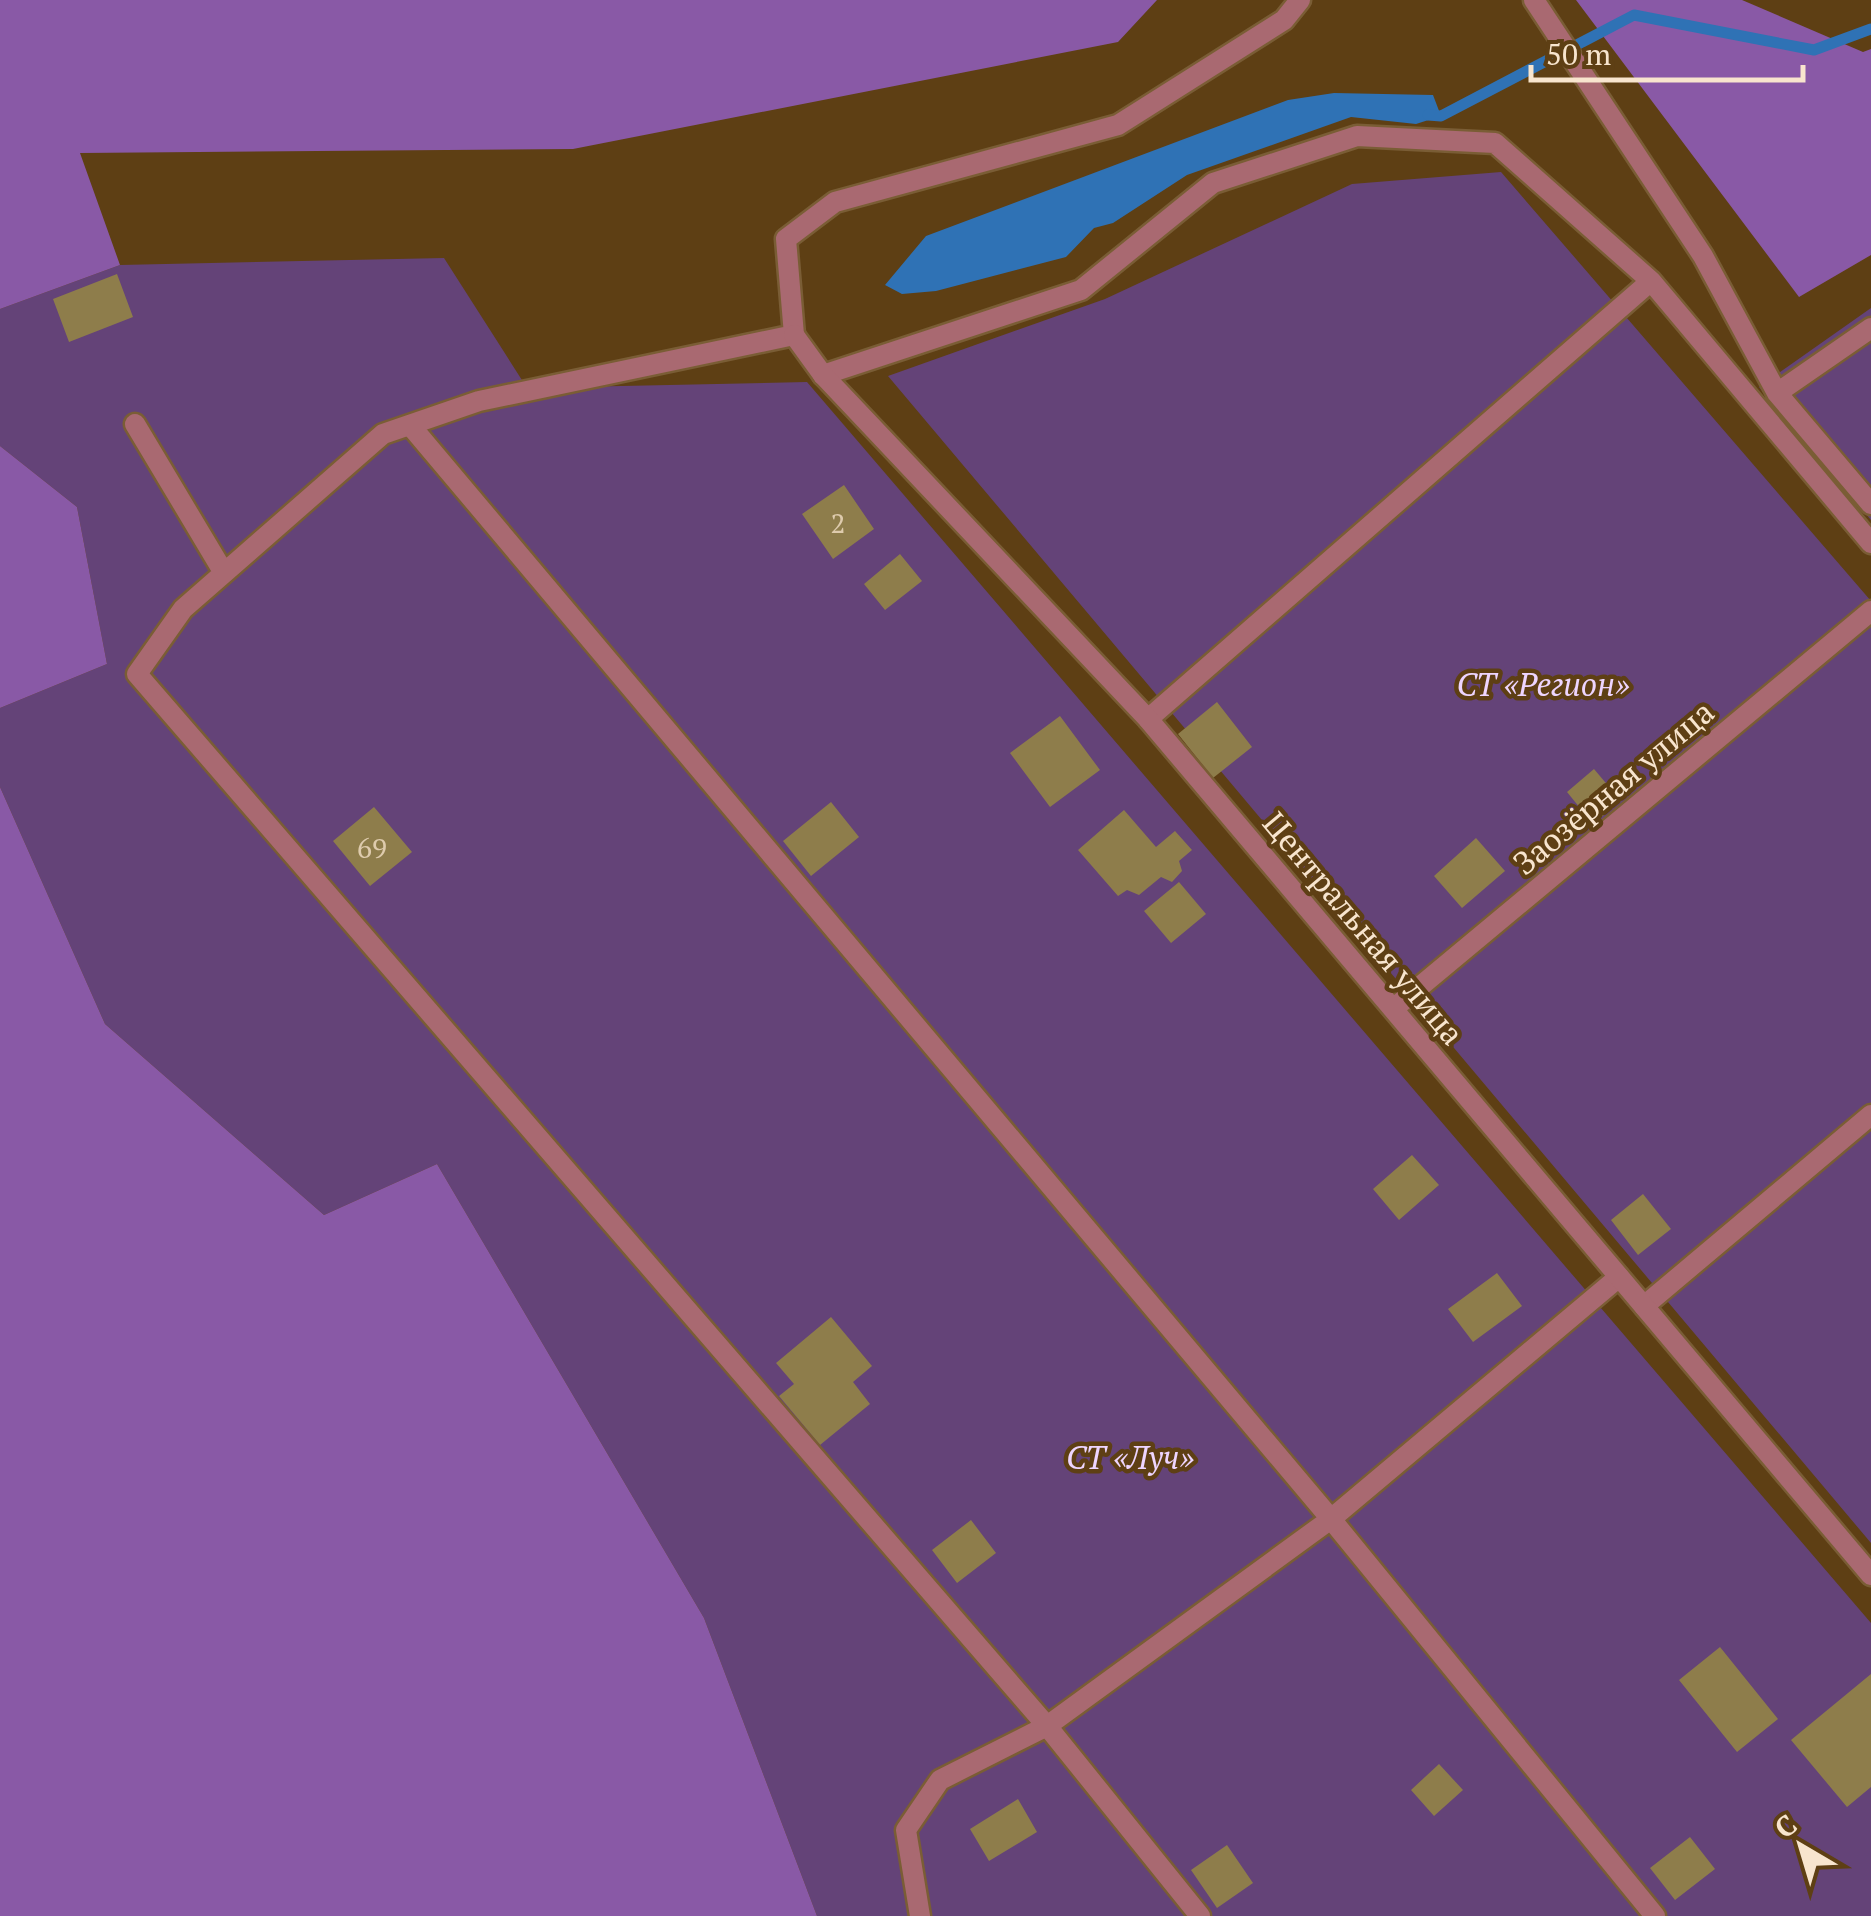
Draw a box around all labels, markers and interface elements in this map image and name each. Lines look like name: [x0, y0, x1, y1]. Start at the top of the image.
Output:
scale bar: [1531, 20, 1804, 82]
text: 50 m: [1546, 34, 1611, 74]
house number: 2: [831, 504, 845, 541]
park label: СТ «Регион»: [1456, 663, 1630, 705]
street label: Заозёрная улица: [1504, 691, 1722, 883]
street label: Центральная улица: [1254, 803, 1474, 1053]
house number: 69: [357, 829, 387, 866]
park label: СТ «Луч»: [1066, 1436, 1194, 1478]
north arrow: [1751, 1796, 1851, 1896]
text: С: [1767, 1806, 1804, 1846]

